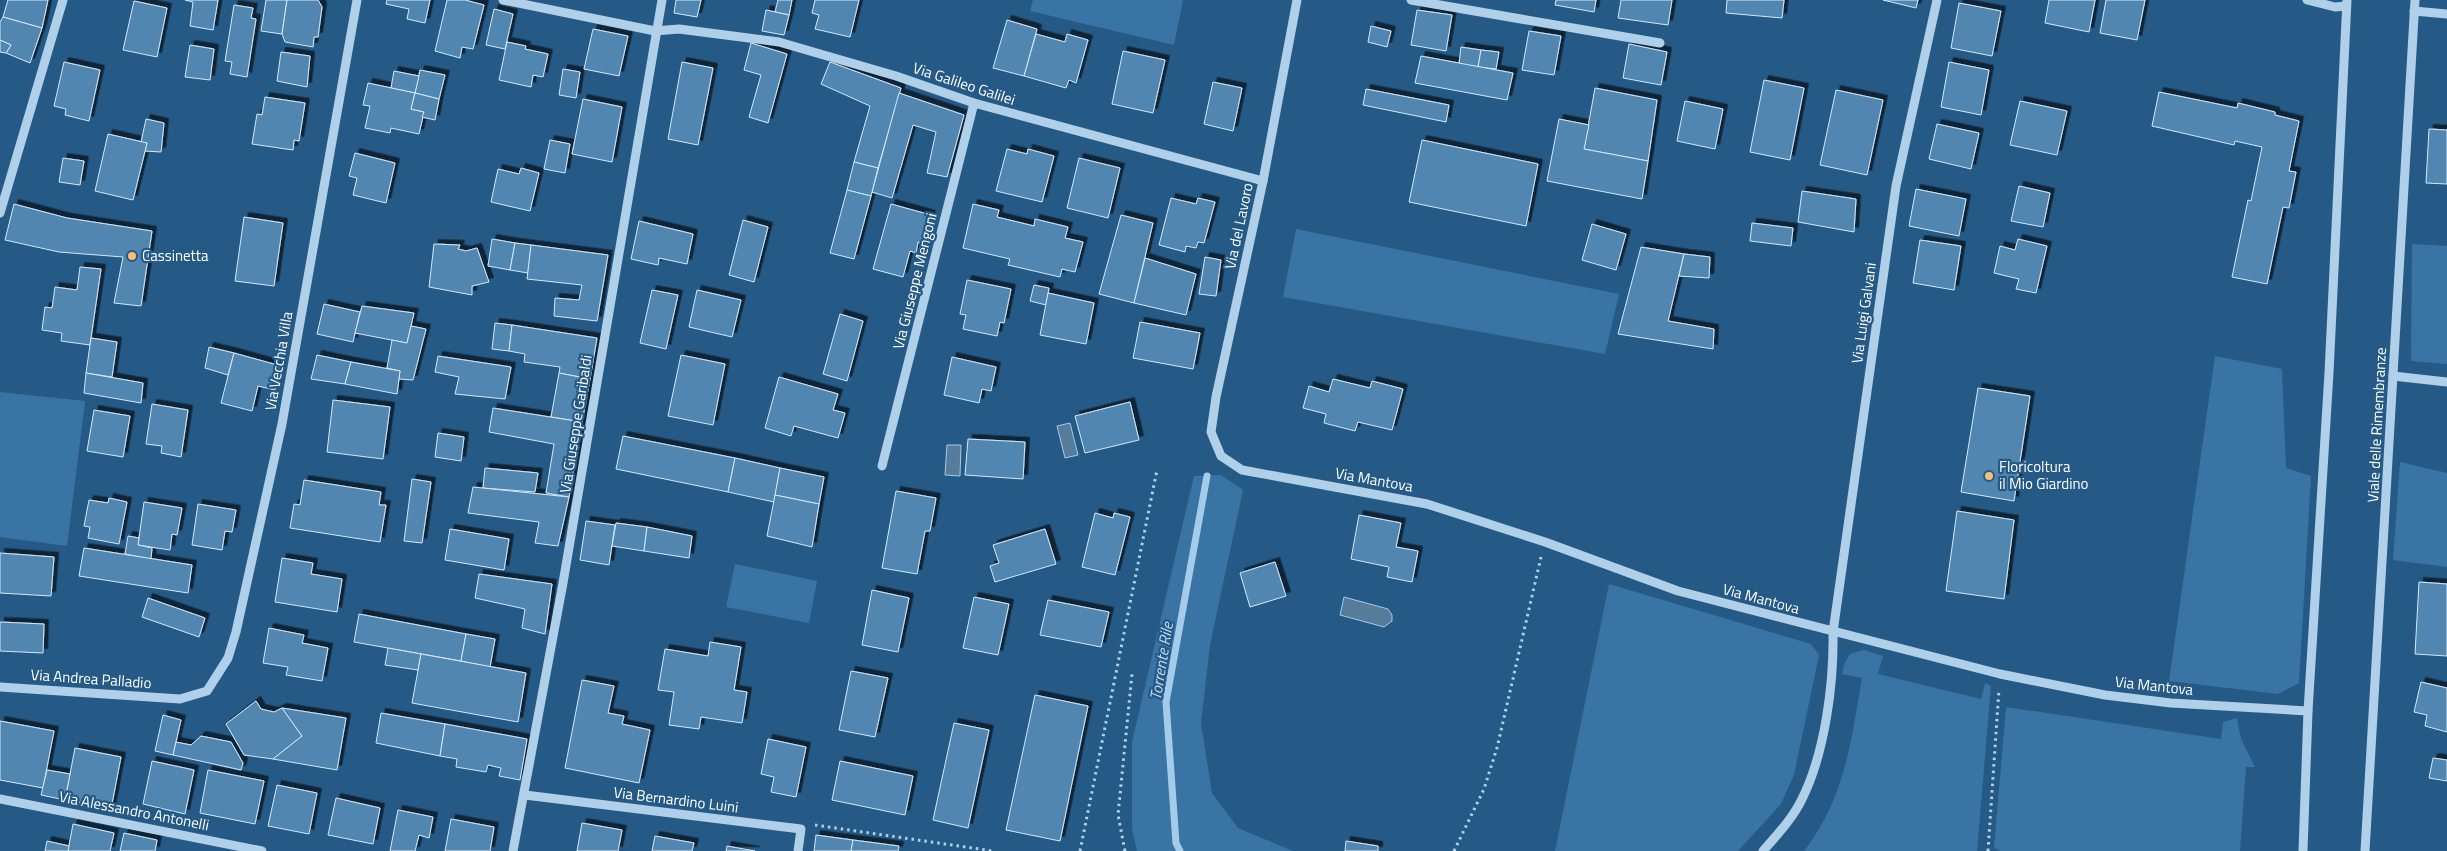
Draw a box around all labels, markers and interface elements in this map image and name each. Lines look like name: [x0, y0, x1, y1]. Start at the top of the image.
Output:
street label: Via Galileo Galilei: [910, 56, 1018, 111]
street label: Via del Lavoro: [1218, 181, 1259, 271]
street label: Via Giuseppe Mengoni: [886, 210, 943, 351]
place label: Cassinetta: [142, 244, 209, 267]
marker: Cassinetta: [126, 250, 138, 262]
street label: Via Luigi Galvani: [1845, 261, 1882, 365]
street label: Via Vecchia Villa: [258, 309, 299, 412]
street label: Viale delle Rimembranze: [2361, 347, 2392, 503]
street label: Via Giuseppe Garibaldi: [553, 353, 598, 495]
place label: Floricoltura il Mio Giardino: [1999, 455, 2088, 495]
street label: Via Mantova: [1333, 461, 1415, 498]
marker: Floricoltura il Mio Giardino: [1983, 470, 1995, 482]
street label: Via Mantova: [1720, 577, 1803, 620]
water label: Torrente Rile: [1143, 619, 1179, 702]
street label: Via Andrea Palladio: [30, 663, 152, 694]
street label: Via Mantova: [2114, 670, 2195, 701]
street label: Via Bernardino Luini: [612, 780, 740, 819]
street label: Via Alessandro Antonelli: [57, 785, 211, 836]

